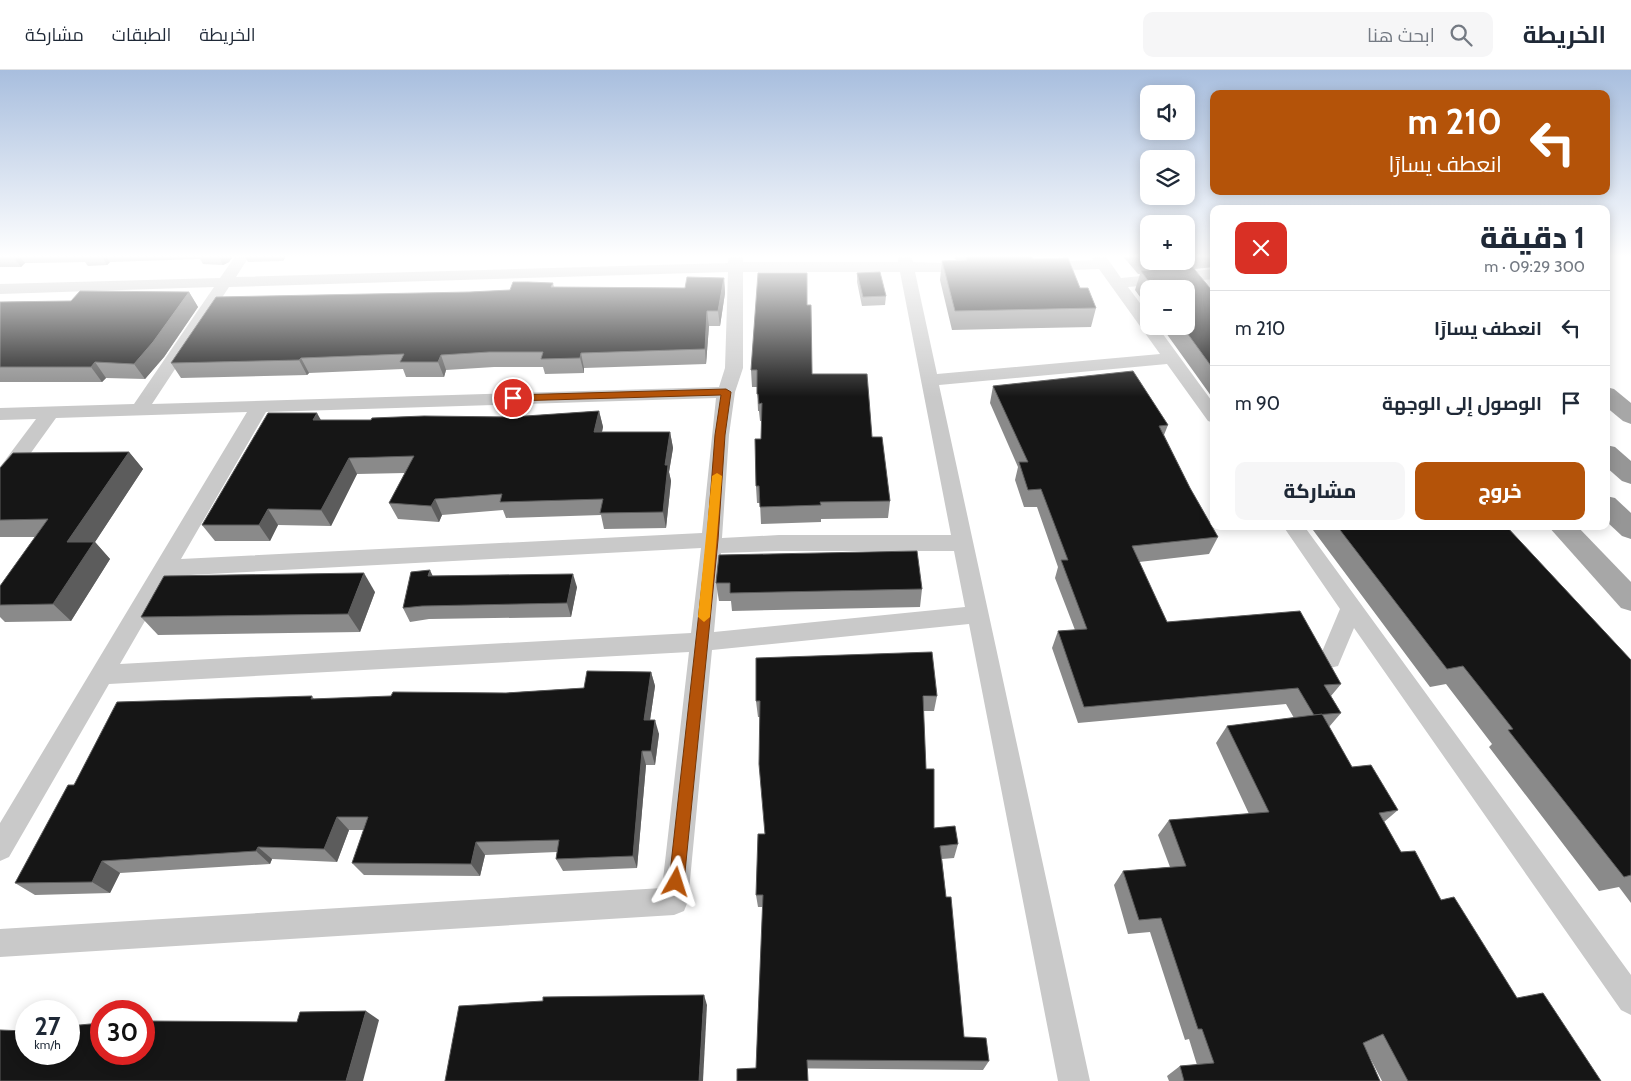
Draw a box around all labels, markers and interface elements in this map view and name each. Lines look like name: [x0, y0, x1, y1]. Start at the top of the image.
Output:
search box: [1143, 12, 1493, 57]
text: الخريطة: [1523, 20, 1606, 49]
icon: search: [1447, 21, 1475, 49]
text: مشاركة: [25, 24, 84, 46]
text: الطبقات: [112, 24, 171, 46]
text: الخريطة: [199, 24, 256, 46]
text: ابحث هنا: [1367, 24, 1435, 47]
map controls: [1140, 85, 1195, 335]
button: sound: [1140, 85, 1195, 140]
text: 210 m: [1408, 100, 1502, 143]
icon: left: [1520, 110, 1585, 175]
button: layers: [1140, 150, 1195, 205]
text: انعطف يسارًا: [1389, 151, 1502, 178]
button: +: [1140, 215, 1195, 270]
text: 1 دقيقة: [1480, 219, 1585, 256]
button: close: [1235, 222, 1287, 274]
text: 300 m · 09:29: [1484, 257, 1585, 276]
button: −: [1140, 280, 1195, 335]
icon: left: [1557, 314, 1585, 342]
text: 210 m: [1235, 317, 1285, 340]
text: انعطف يسارًا: [1434, 317, 1542, 340]
pin: [492, 377, 534, 419]
icon: arrive: [499, 384, 527, 412]
icon: arrive: [1557, 389, 1585, 417]
text: 90 m: [1235, 392, 1280, 415]
text: الوصول إلى الوجهة: [1382, 392, 1542, 415]
button: مشاركة: [1235, 462, 1405, 520]
button: خروج: [1415, 462, 1585, 520]
position arrow: [649, 855, 701, 907]
speed limit sign: 30: [90, 1000, 155, 1065]
text: 27: [35, 1011, 60, 1041]
text: km/h: [34, 1037, 61, 1052]

